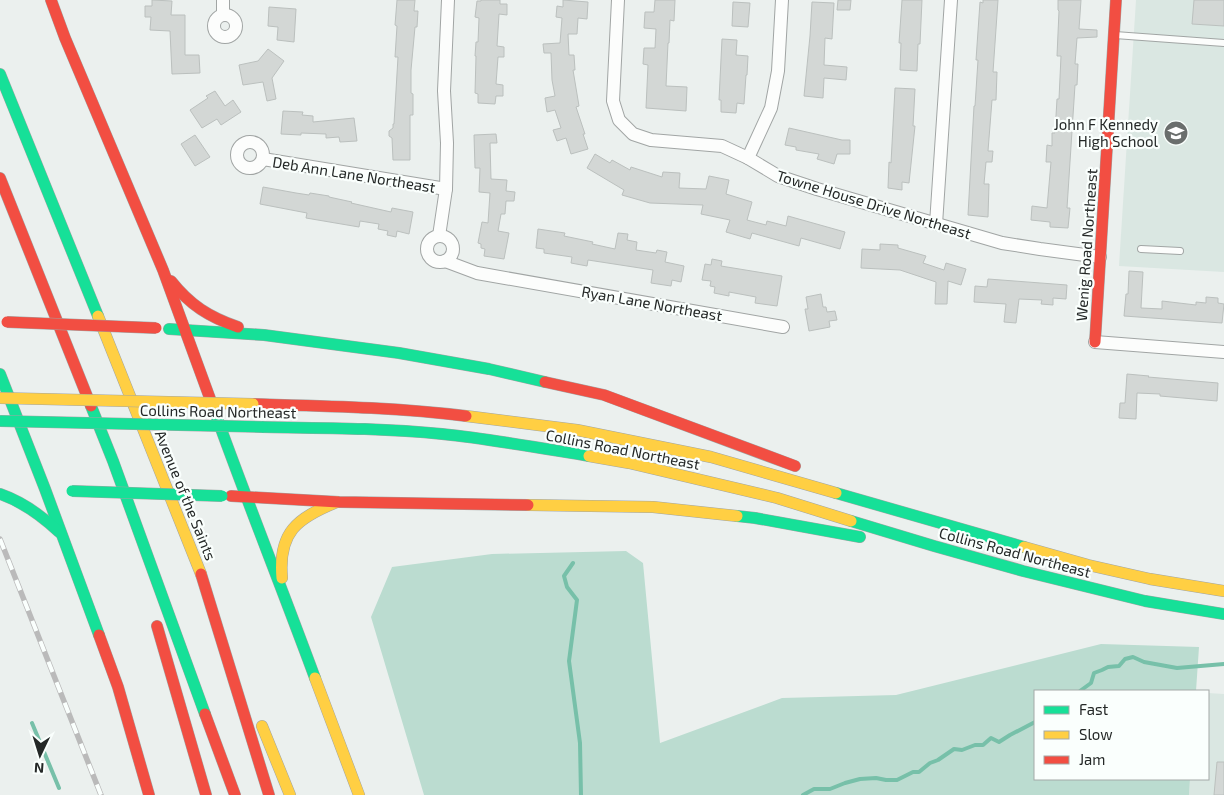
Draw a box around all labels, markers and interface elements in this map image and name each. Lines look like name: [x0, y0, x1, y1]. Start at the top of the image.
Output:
place label: John F Kennedy High School: [1054, 115, 1159, 150]
school or university icon: John F Kennedy High School: [1163, 120, 1189, 146]
street label: Deb Ann Lane Northeast: [271, 152, 437, 196]
street label: Towne House Drive Northeast: [775, 166, 974, 242]
street label: Wenig Road Northeast: [1072, 168, 1100, 322]
street label: Ryan Lane Northeast: [580, 282, 724, 324]
street label: Collins Road Northeast: [140, 401, 297, 421]
street label: Collins Road Northeast: [545, 425, 702, 473]
street label: Avenue of the Saints: [152, 427, 220, 563]
street label: Collins Road Northeast: [937, 523, 1093, 581]
legend: [1034, 690, 1209, 780]
text: Fast: [1079, 700, 1109, 718]
text: Slow: [1079, 725, 1113, 743]
north arrow: [15, 730, 65, 780]
text: Jam: [1079, 750, 1105, 768]
text: N: [33, 760, 45, 777]

